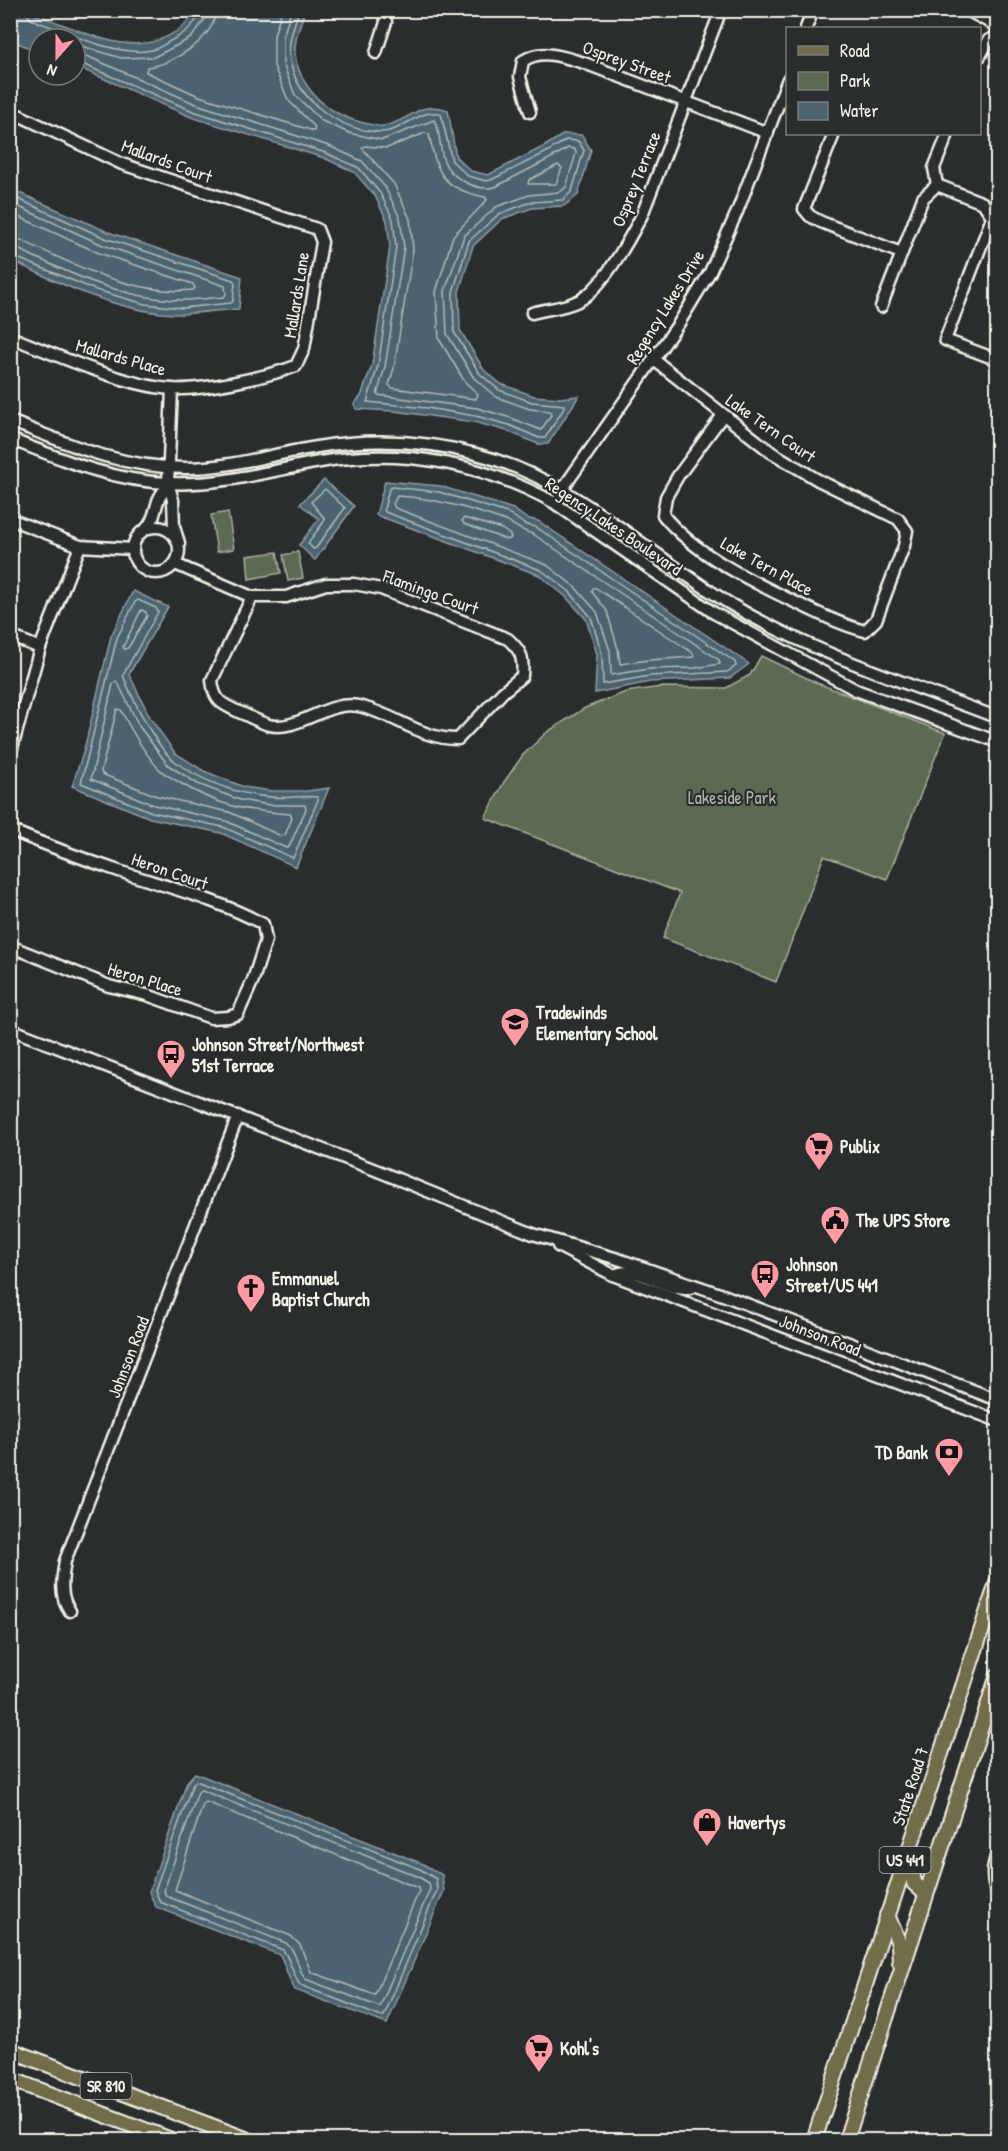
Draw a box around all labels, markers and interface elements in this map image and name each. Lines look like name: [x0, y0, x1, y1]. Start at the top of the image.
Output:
north arrow: [27, 27, 87, 87]
legend: [786, 27, 981, 135]
street label: Osprey Street: [579, 34, 675, 90]
text: Road: [840, 38, 870, 63]
text: N: [43, 59, 60, 83]
text: Park: [840, 68, 871, 93]
text: Water: [840, 98, 878, 123]
street label: Osprey Terrace: [605, 127, 667, 231]
street label: Mallards Court: [118, 133, 217, 189]
street label: Regency Lakes Drive: [620, 245, 710, 369]
street label: Mallards Lane: [277, 250, 315, 340]
street label: Mallards Place: [73, 332, 169, 382]
street label: Lake Tern Court: [721, 388, 822, 469]
street label: Regency Lakes Boulevard: [540, 471, 688, 581]
street label: Lake Tern Place: [716, 530, 818, 602]
street label: Flamingo Court: [379, 563, 483, 621]
park label: Lakeside Park: [688, 785, 776, 810]
street label: Heron Court: [128, 846, 212, 896]
street label: Heron Place: [105, 956, 185, 1002]
place label: Tradewinds Elementary School: [535, 1000, 659, 1047]
school or university icon: Tradewinds Elementary School: [499, 1006, 531, 1048]
place label: Johnson Street/Northwest 51st Terrace: [192, 1032, 365, 1078]
bus stop icon: Johnson Street/Northwest 51st Terrace: [155, 1038, 187, 1080]
supermarket icon: Publix: [803, 1130, 835, 1172]
place label: Publix: [840, 1134, 880, 1159]
public building icon: The UPS Store: [819, 1204, 851, 1246]
place label: The UPS Store: [855, 1208, 951, 1233]
place label: Johnson Street/US 441: [786, 1252, 878, 1298]
bus stop icon: Johnson Street/US 441: [749, 1258, 781, 1300]
place label: Emmanuel Baptist Church: [272, 1266, 370, 1313]
church icon: Emmanuel Baptist Church: [235, 1272, 267, 1314]
street label: Johnson Road: [776, 1308, 864, 1362]
street label: Johnson Road: [101, 1313, 155, 1401]
bank icon: TD Bank: [933, 1436, 965, 1478]
place label: TD Bank: [874, 1440, 929, 1465]
street label: State Road 7: [886, 1743, 935, 1829]
shop icon: Havertys: [691, 1806, 723, 1848]
place label: Havertys: [728, 1810, 786, 1836]
road number: US 441: [880, 1847, 930, 1873]
supermarket icon: Kohl's: [523, 2032, 555, 2074]
place label: Kohl's: [560, 2036, 599, 2061]
road number: SR 810: [80, 2073, 132, 2099]

